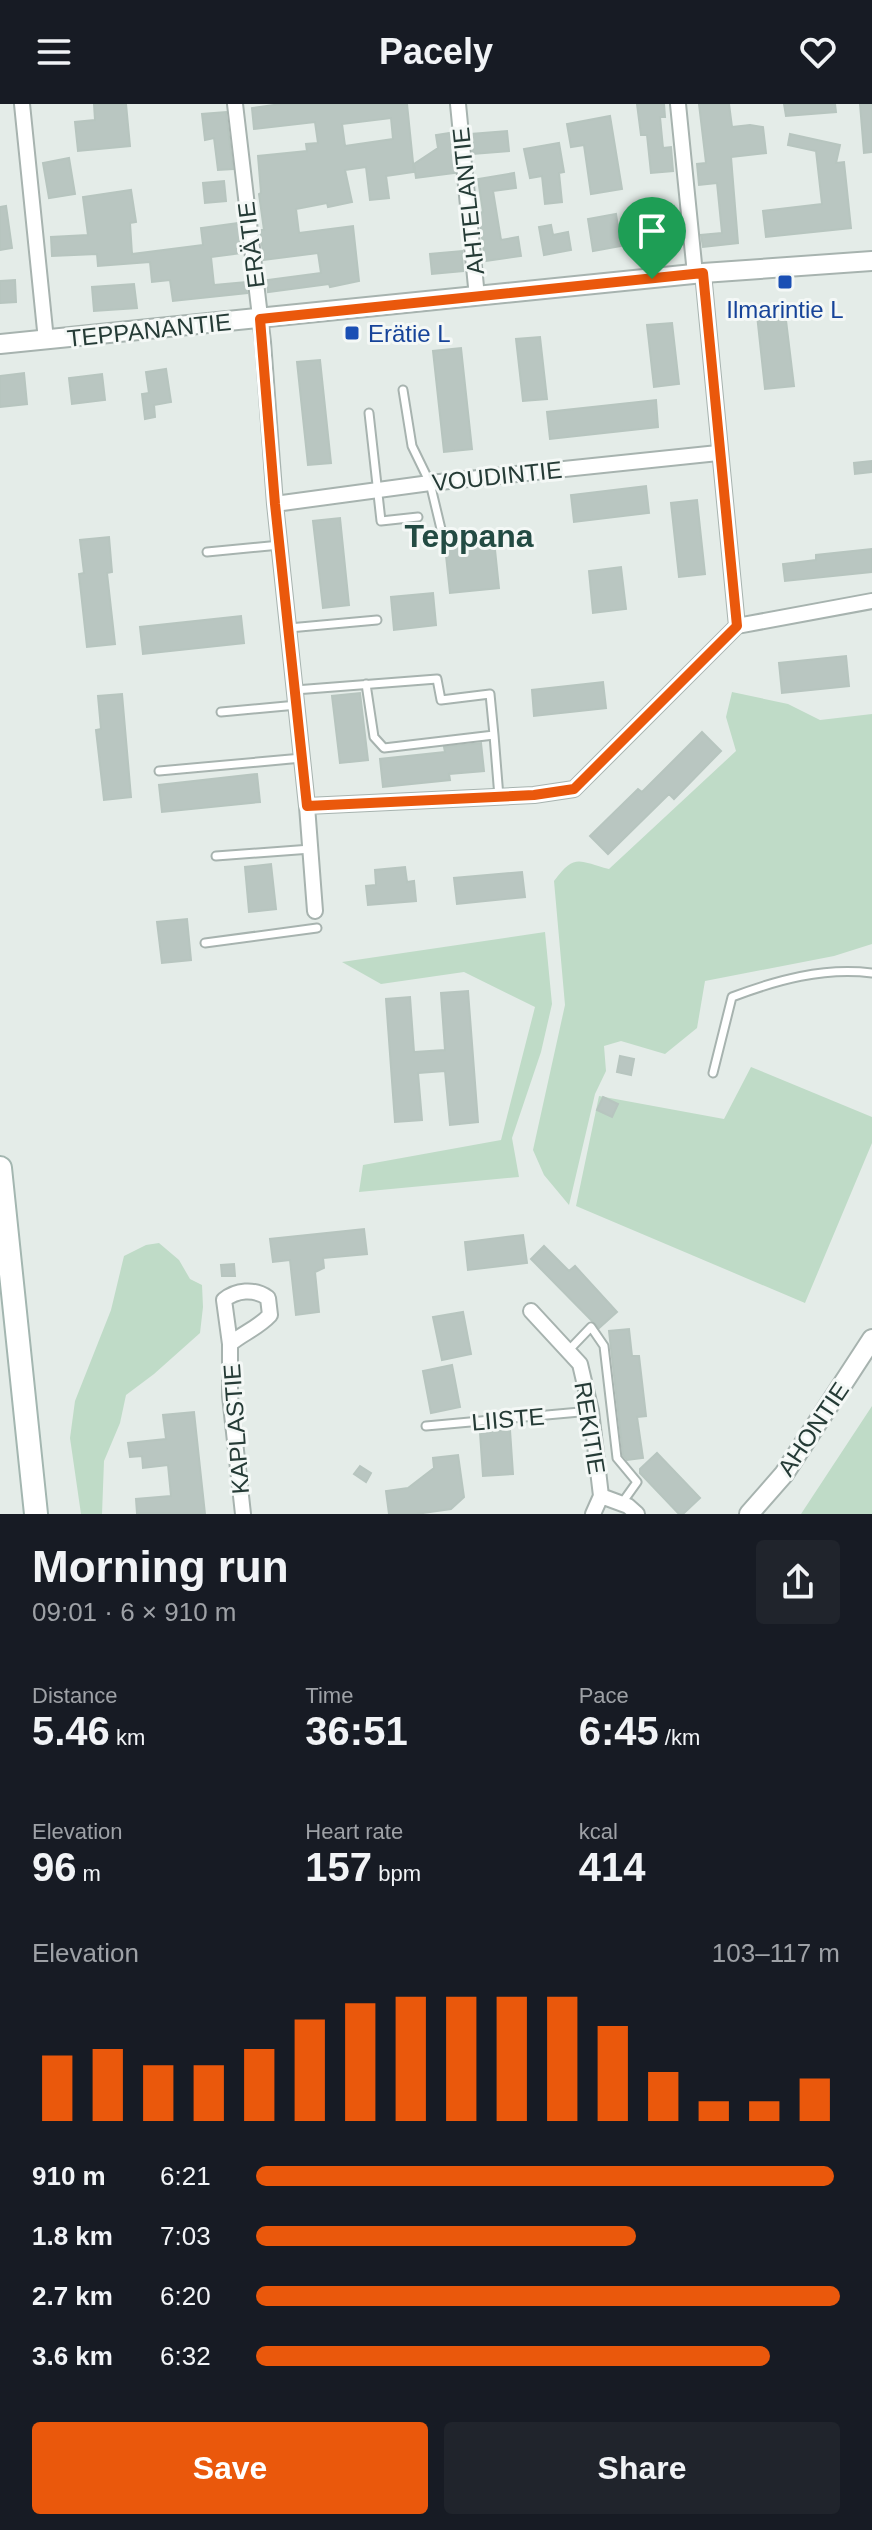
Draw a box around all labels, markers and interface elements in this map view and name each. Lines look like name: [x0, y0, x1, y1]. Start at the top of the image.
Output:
icon: menu: [32, 30, 76, 74]
icon: heart: [796, 30, 840, 74]
text: Pacely: [379, 31, 493, 72]
street label: AHTELANTIE: [447, 126, 489, 276]
pin: [618, 197, 686, 279]
street label: ERÄTIE: [232, 200, 270, 290]
icon: arrive: [630, 209, 674, 253]
marker: Ilmarintie L: [776, 273, 794, 291]
place label: Ilmarintie L: [726, 296, 844, 323]
street label: TEPPANANTIE: [66, 308, 232, 352]
place label: Erätie L: [368, 320, 451, 347]
marker: Erätie L: [343, 324, 361, 342]
street label: VOUDINTIE: [431, 456, 563, 496]
district label: Teppana: [404, 518, 534, 554]
street label: KAPLASTIE: [218, 1363, 254, 1495]
street label: AHONTIE: [772, 1377, 854, 1481]
street label: REKITIE: [569, 1380, 611, 1476]
street label: LIISTE: [470, 1402, 546, 1436]
button: share: [756, 1540, 840, 1624]
text: Morning run: [32, 1542, 289, 1591]
text: 09:01 · 6 × 910 m: [32, 1597, 237, 1627]
text: Distance: [32, 1683, 118, 1708]
text: Time: [305, 1683, 353, 1708]
text: Pace: [579, 1683, 629, 1708]
text: 5.46: [32, 1709, 110, 1753]
text: 36:51: [305, 1709, 408, 1753]
text: 6:45: [579, 1709, 659, 1753]
text: km: [110, 1725, 145, 1750]
text: /km: [659, 1725, 700, 1750]
text: Elevation: [32, 1819, 123, 1844]
text: Heart rate: [305, 1819, 403, 1844]
text: kcal: [579, 1819, 618, 1844]
text: 96: [32, 1845, 77, 1889]
text: 157: [305, 1845, 372, 1889]
text: 414: [579, 1845, 645, 1889]
text: m: [77, 1861, 101, 1886]
text: bpm: [372, 1861, 421, 1886]
text: Elevation: [32, 1938, 139, 1968]
text: 103–117 m: [712, 1938, 840, 1968]
text: 910 m: [32, 2161, 106, 2191]
text: 6:21: [160, 2161, 211, 2191]
text: 1.8 km: [32, 2221, 113, 2251]
text: 7:03: [160, 2221, 211, 2251]
text: 2.7 km: [32, 2281, 113, 2311]
text: 6:20: [160, 2281, 211, 2311]
text: 3.6 km: [32, 2341, 113, 2371]
text: 6:32: [160, 2341, 211, 2371]
button: Save: [32, 2422, 428, 2514]
button: Share: [444, 2422, 840, 2514]

